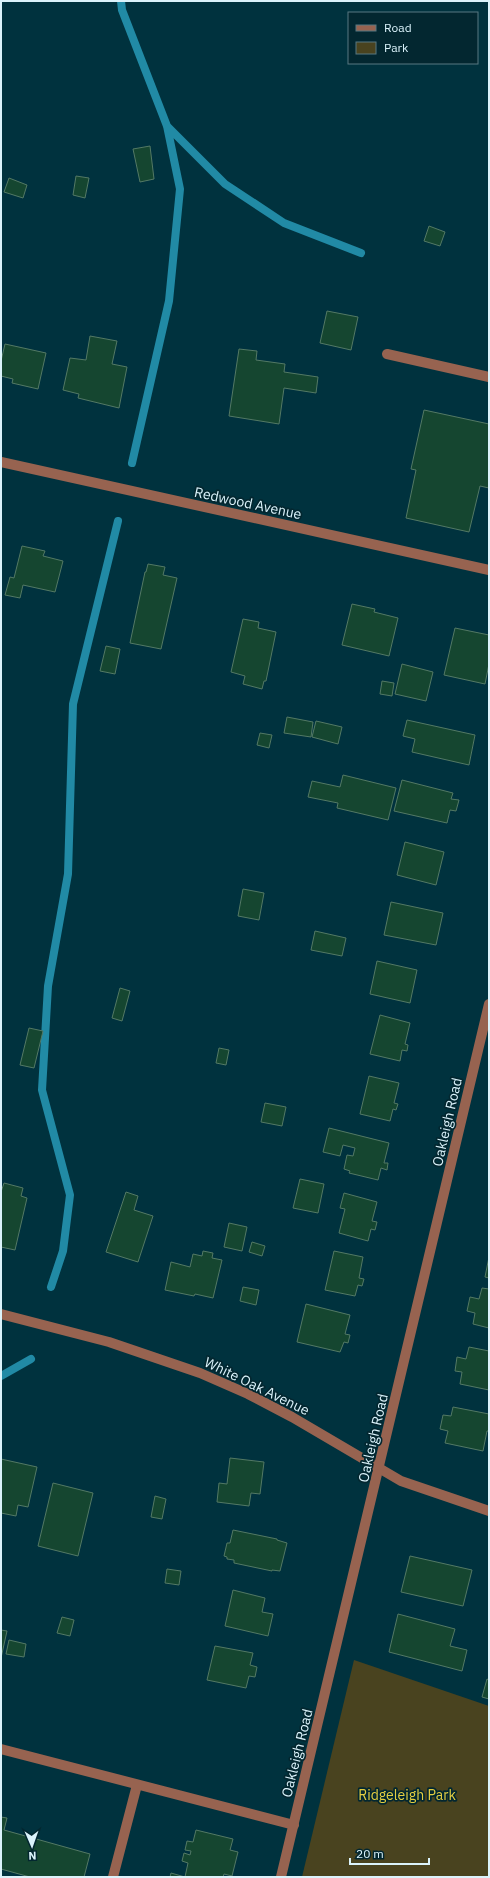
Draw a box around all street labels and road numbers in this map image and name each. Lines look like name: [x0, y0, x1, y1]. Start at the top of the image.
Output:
street label: Redwood Avenue: [193, 483, 304, 523]
street label: Oakleigh Road: [428, 1076, 466, 1168]
street label: White Oak Avenue: [202, 1353, 313, 1419]
street label: Oakleigh Road: [354, 1392, 392, 1484]
street label: Oakleigh Road: [277, 1707, 317, 1799]

